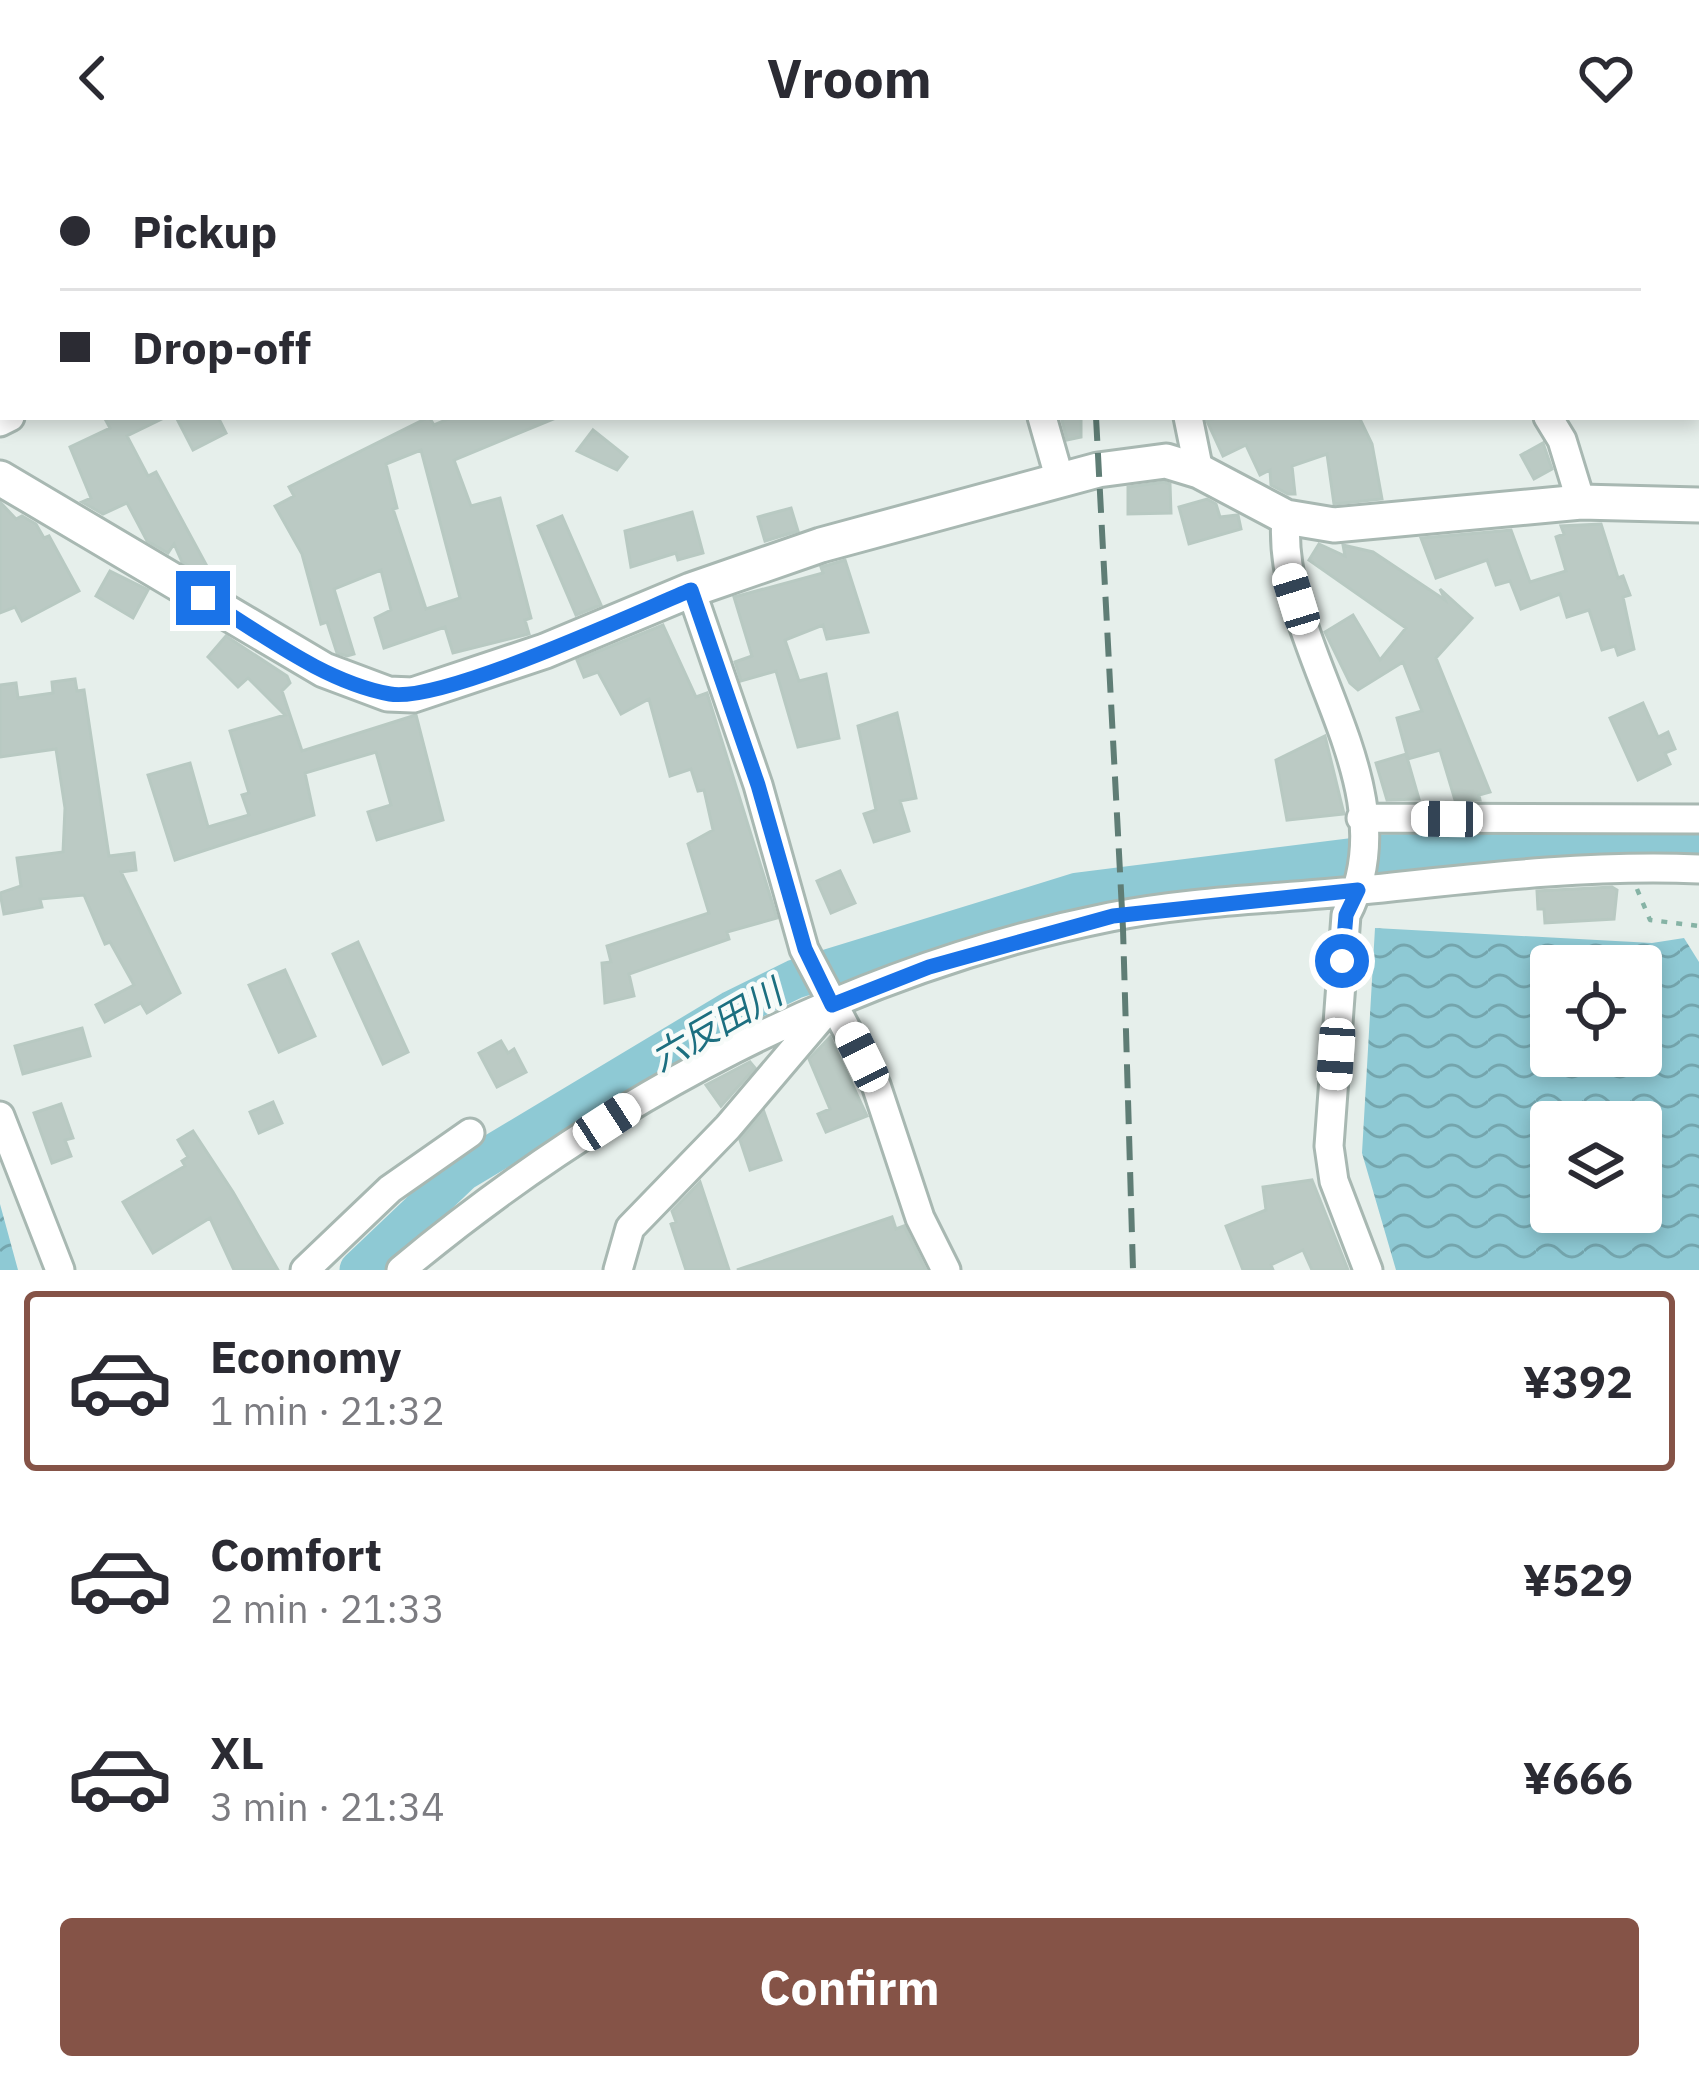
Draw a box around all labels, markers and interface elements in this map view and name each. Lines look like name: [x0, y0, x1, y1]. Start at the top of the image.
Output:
text: Vroom: [767, 43, 932, 113]
icon: back: [60, 45, 126, 111]
icon: heart: [1573, 45, 1639, 111]
text: Pickup: [132, 202, 277, 260]
text: Drop-off: [132, 318, 311, 376]
car: [1268, 559, 1324, 639]
route end: [176, 571, 230, 625]
car: [1411, 800, 1483, 838]
route start: [1315, 934, 1369, 988]
map controls: [1530, 945, 1662, 1233]
button: locate: [1530, 945, 1662, 1077]
water label: 六反田川: [642, 966, 793, 1081]
car: [830, 1017, 894, 1097]
car: [1316, 1017, 1356, 1091]
car: [567, 1087, 647, 1157]
button: layers: [1530, 1101, 1662, 1233]
icon: car: [66, 1327, 174, 1435]
text: Economy: [210, 1327, 401, 1385]
text: ¥392: [1523, 1352, 1633, 1410]
text: 1 min · 21:32: [210, 1385, 445, 1436]
icon: car: [66, 1525, 174, 1633]
text: Comfort: [210, 1525, 382, 1583]
text: ¥529: [1523, 1550, 1633, 1608]
text: 2 min · 21:33: [210, 1583, 445, 1634]
icon: car: [66, 1723, 174, 1831]
text: XL: [210, 1723, 264, 1781]
text: ¥666: [1523, 1748, 1633, 1806]
text: 3 min · 21:34: [210, 1781, 445, 1832]
button: Confirm: [60, 1918, 1639, 2056]

